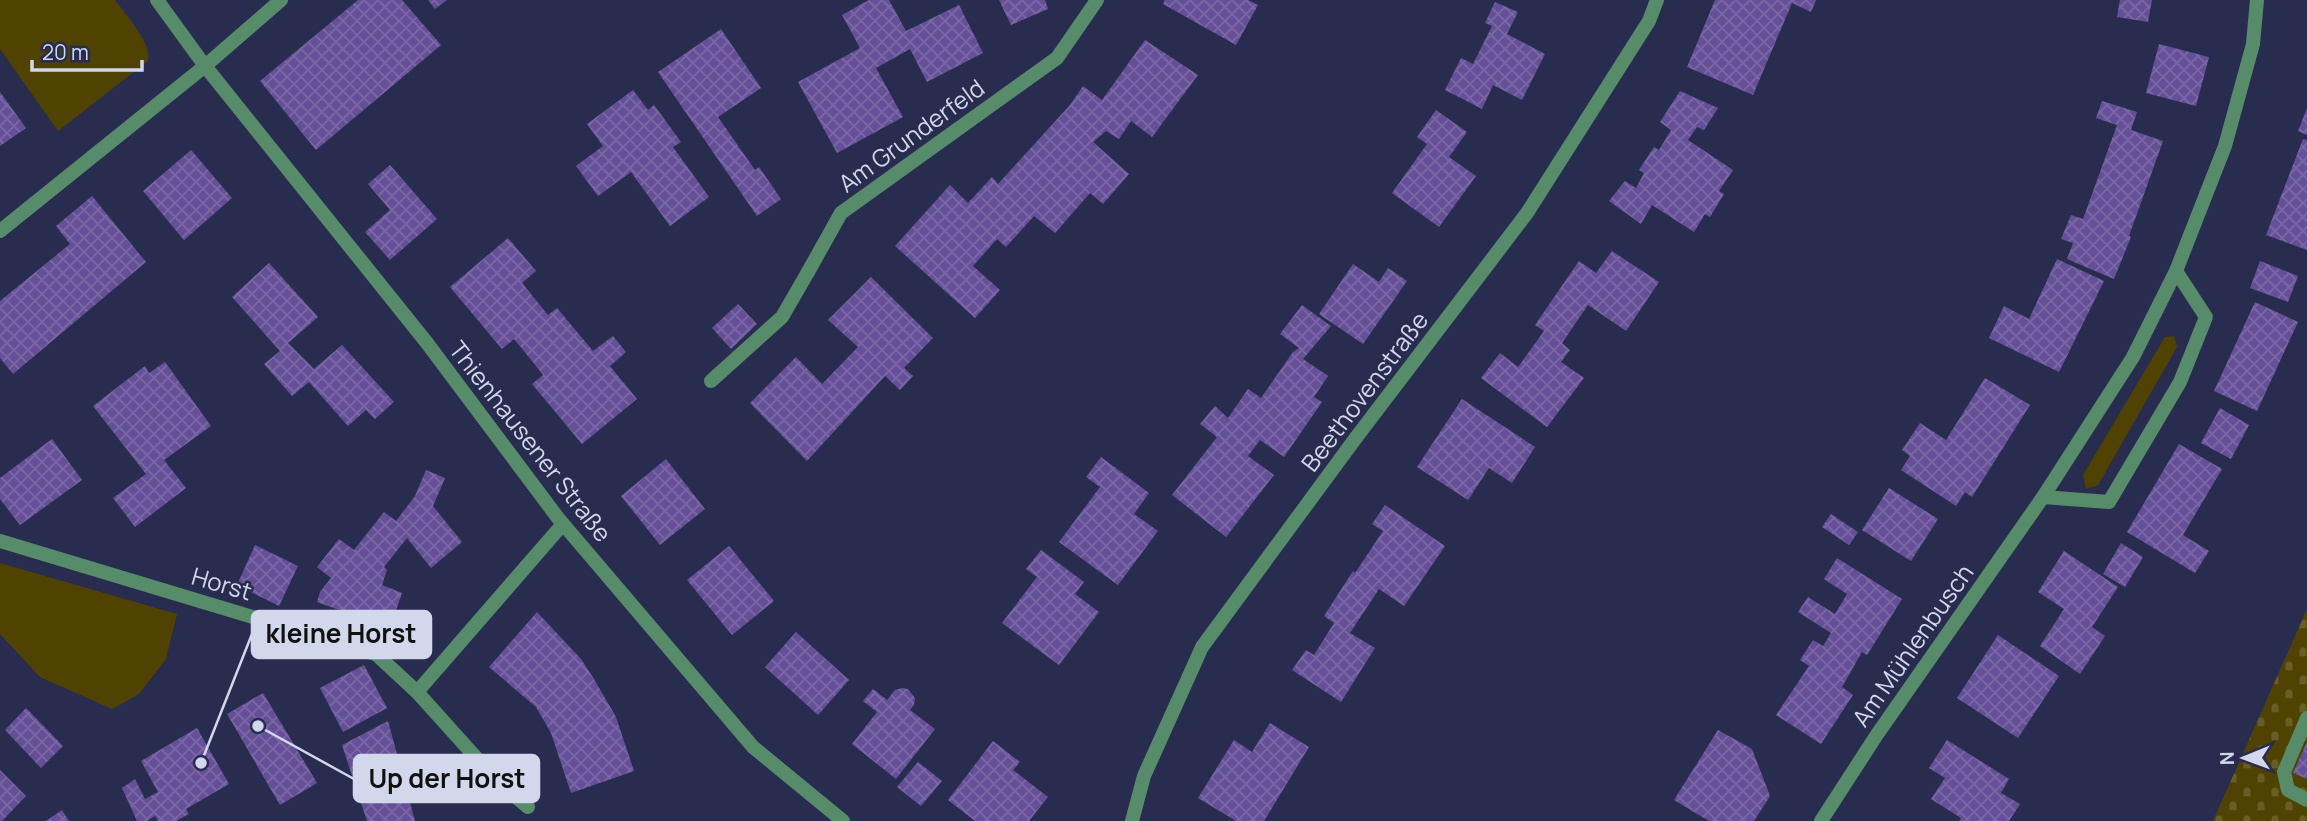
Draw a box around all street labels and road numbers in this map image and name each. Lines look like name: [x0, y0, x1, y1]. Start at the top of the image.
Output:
street label: Am Grunderfeld: [831, 71, 991, 199]
street label: Beethovenstraße: [1293, 304, 1435, 478]
street label: Thienhausener Straße: [442, 334, 620, 548]
street label: Am Mühlenbusch: [1844, 557, 1980, 733]
street label: Horst: [188, 559, 256, 607]

